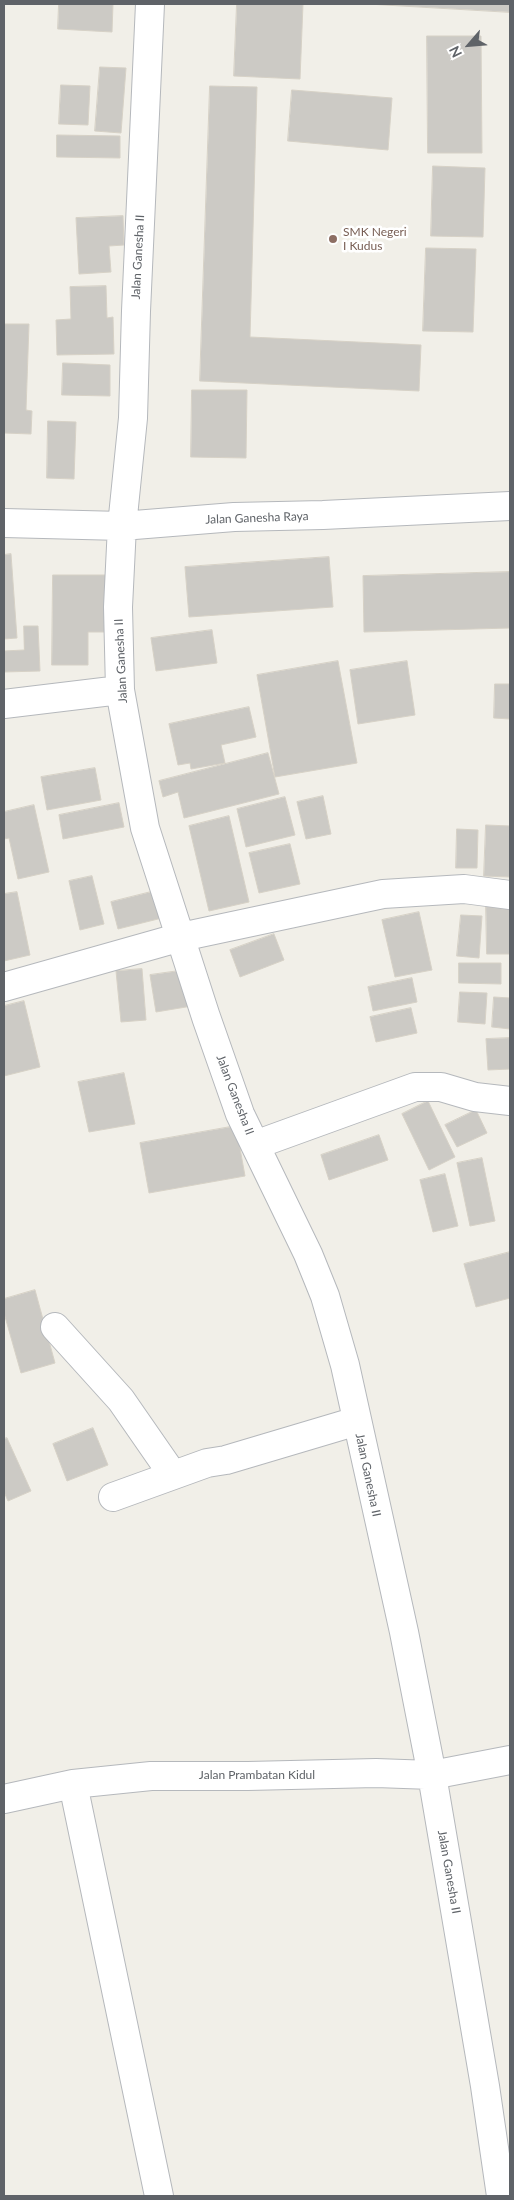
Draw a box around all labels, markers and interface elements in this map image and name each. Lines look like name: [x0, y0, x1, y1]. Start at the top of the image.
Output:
north arrow: [444, 20, 494, 70]
text: N: [445, 43, 465, 61]
street label: Jalan Ganesha II: [129, 214, 147, 300]
place label: SMK Negeri I Kudus: [343, 225, 407, 253]
marker: SMK Negeri I Kudus: [327, 233, 339, 245]
street label: Jalan Ganesha Raya: [205, 509, 309, 527]
street label: Jalan Ganesha II: [112, 618, 130, 704]
street label: Jalan Ganesha II: [213, 1053, 257, 1137]
street label: Jalan Ganesha II: [352, 1432, 384, 1518]
street label: Jalan Prambatan Kidul: [199, 1768, 315, 1782]
street label: Jalan Ganesha II: [435, 1829, 463, 1915]

